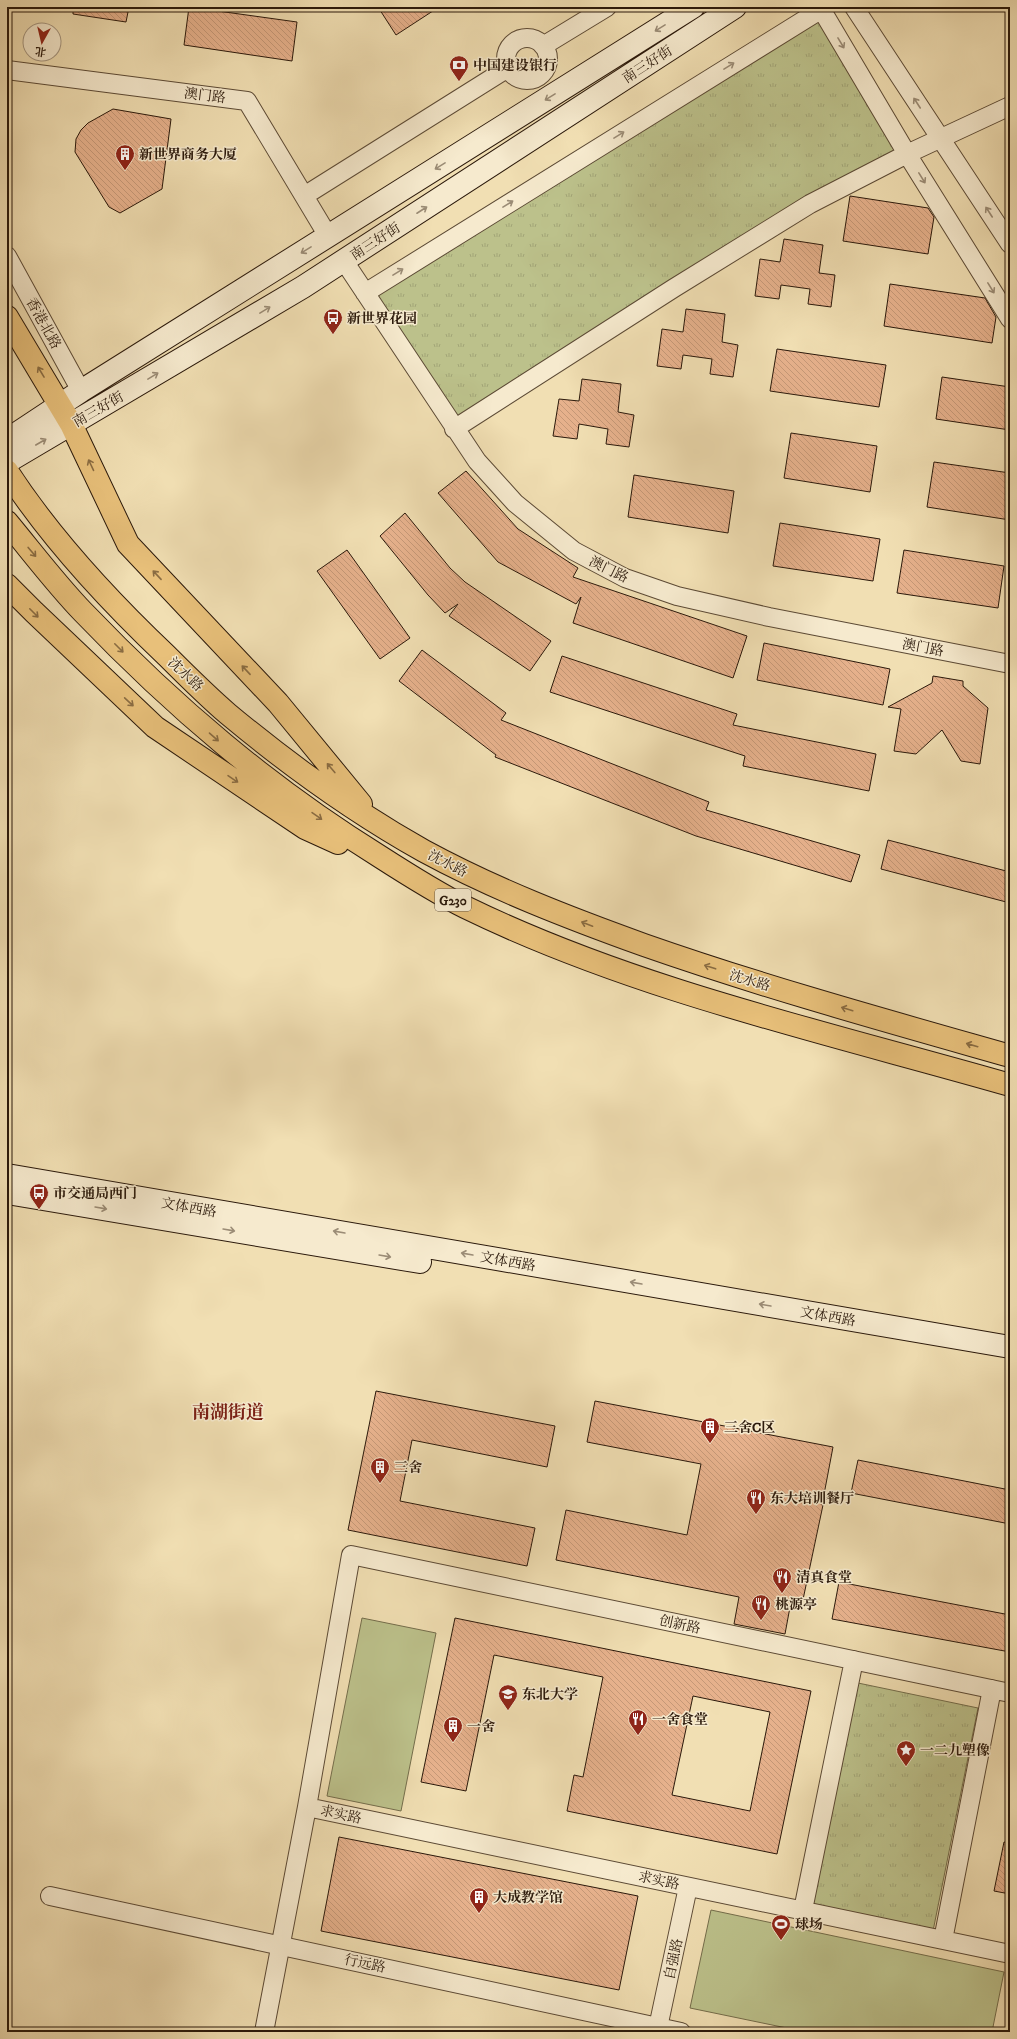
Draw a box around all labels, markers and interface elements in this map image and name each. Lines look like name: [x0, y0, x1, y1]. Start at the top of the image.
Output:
north arrow: [22, 22, 62, 62]
one-way arrow: [654, 24, 666, 32]
one-way arrow: [837, 37, 845, 49]
street label: 南三好街: [619, 42, 676, 88]
text: 北: [34, 43, 47, 59]
bank icon: 中国建设银行: [448, 54, 470, 82]
place label: 中国建设银行: [473, 57, 557, 75]
one-way arrow: [723, 62, 735, 70]
street label: 澳门路: [183, 85, 227, 107]
one-way arrow: [545, 93, 556, 101]
one-way arrow: [913, 97, 921, 109]
one-way arrow: [613, 131, 624, 139]
building icon: 新世界商务大厦: [114, 143, 136, 171]
place label: 新世界商务大厦: [139, 146, 237, 164]
one-way arrow: [435, 162, 446, 170]
one-way arrow: [918, 172, 926, 183]
one-way arrow: [502, 199, 514, 207]
one-way arrow: [416, 206, 427, 214]
one-way arrow: [985, 207, 993, 218]
street label: 南三好街: [347, 219, 404, 265]
one-way arrow: [300, 246, 312, 254]
one-way arrow: [392, 268, 404, 276]
one-way arrow: [987, 282, 995, 294]
street label: 香港北路: [22, 295, 65, 352]
one-way arrow: [259, 305, 271, 313]
bus stop icon: 新世界花园: [322, 307, 344, 335]
place label: 新世界花园: [347, 310, 417, 328]
one-way arrow: [36, 366, 44, 378]
one-way arrow: [147, 372, 159, 380]
street label: 南三好街: [70, 388, 127, 432]
one-way arrow: [35, 438, 47, 446]
one-way arrow: [87, 459, 94, 471]
one-way arrow: [28, 546, 37, 557]
street label: 澳门路: [586, 553, 631, 587]
one-way arrow: [152, 570, 162, 580]
one-way arrow: [29, 608, 39, 617]
street label: 澳门路: [900, 635, 945, 661]
one-way arrow: [114, 643, 124, 653]
street label: 沈水路: [164, 654, 207, 696]
one-way arrow: [242, 665, 251, 675]
one-way arrow: [124, 697, 134, 707]
one-way arrow: [209, 732, 219, 741]
one-way arrow: [327, 763, 336, 773]
one-way arrow: [227, 775, 238, 783]
one-way arrow: [311, 812, 322, 820]
street label: 沈水路: [425, 846, 470, 881]
road number: G230: [435, 889, 471, 911]
one-way arrow: [582, 920, 594, 928]
one-way arrow: [704, 963, 717, 970]
street label: 沈水路: [727, 966, 772, 996]
one-way arrow: [841, 1005, 854, 1012]
one-way arrow: [966, 1041, 979, 1048]
bus stop icon: 市交通局西门: [28, 1182, 50, 1210]
place label: 市交通局西门: [53, 1185, 137, 1203]
street label: 文体西路: [160, 1194, 218, 1222]
one-way arrow: [94, 1204, 107, 1212]
one-way arrow: [222, 1226, 235, 1234]
one-way arrow: [333, 1228, 346, 1236]
street label: 文体西路: [479, 1248, 537, 1276]
one-way arrow: [461, 1250, 474, 1258]
one-way arrow: [378, 1252, 391, 1260]
one-way arrow: [630, 1279, 643, 1287]
one-way arrow: [758, 1301, 771, 1309]
street label: 文体西路: [799, 1303, 857, 1331]
district label: 南湖街道: [192, 1402, 264, 1424]
building icon: 三舍C区: [699, 1416, 721, 1444]
place label: 三舍C区: [724, 1419, 775, 1437]
building icon: 三舍: [369, 1456, 391, 1484]
place label: 三舍: [394, 1459, 423, 1477]
restaurant icon: 东大培训餐厅: [745, 1487, 767, 1515]
place label: 东大培训餐厅: [770, 1490, 854, 1508]
restaurant icon: 清真食堂: [771, 1566, 793, 1594]
place label: 清真食堂: [796, 1569, 852, 1587]
restaurant icon: 桃源亭: [750, 1593, 772, 1621]
place label: 桃源亭: [775, 1596, 817, 1614]
street label: 创新路: [657, 1612, 702, 1638]
school or university icon: 东北大学: [497, 1683, 519, 1711]
place label: 东北大学: [522, 1686, 578, 1704]
restaurant icon: 一舍食堂: [627, 1708, 649, 1736]
place label: 一舍食堂: [652, 1711, 708, 1729]
building icon: 一舍: [442, 1715, 464, 1743]
place label: 一舍: [467, 1718, 496, 1736]
place icon: 一二九塑像: [895, 1739, 917, 1767]
place label: 一二九塑像: [920, 1742, 990, 1760]
street label: 求实路: [318, 1802, 363, 1828]
street label: 求实路: [636, 1868, 681, 1894]
building icon: 大成教学馆: [468, 1886, 490, 1914]
place label: 大成教学馆: [493, 1889, 563, 1907]
sports icon: 球场: [770, 1913, 792, 1941]
place label: 球场: [795, 1916, 823, 1934]
street label: 自强路: [661, 1937, 687, 1982]
street label: 行远路: [342, 1951, 387, 1977]

